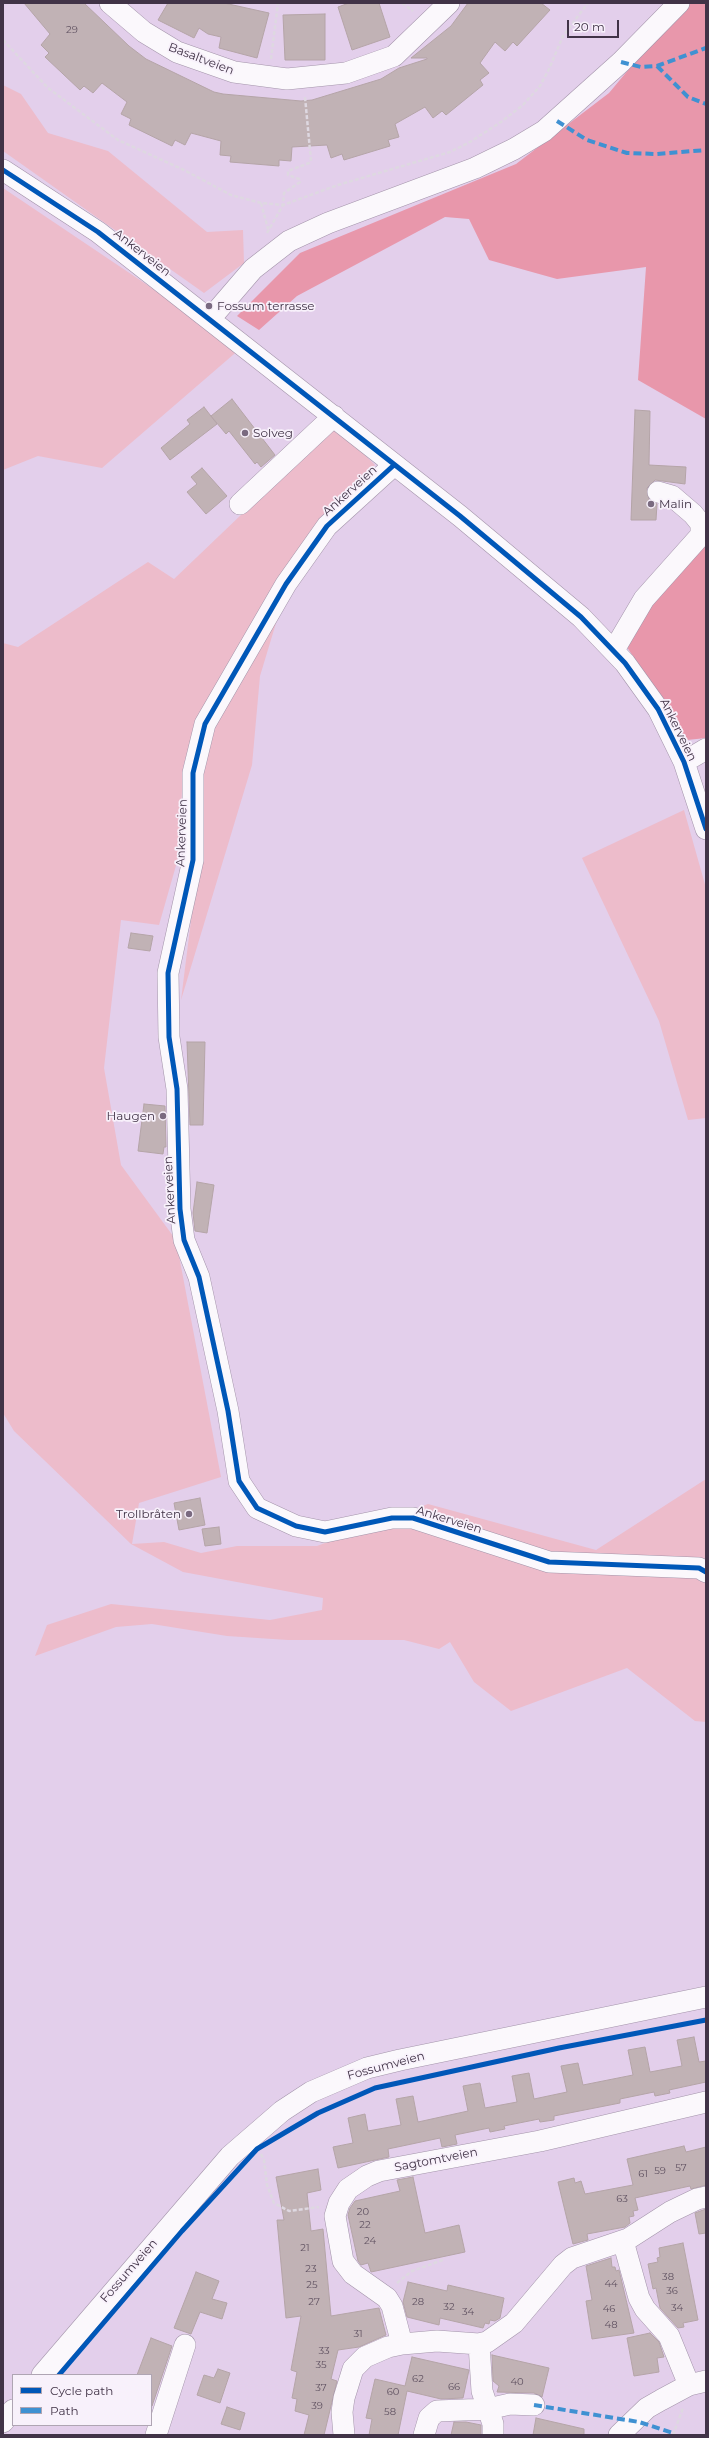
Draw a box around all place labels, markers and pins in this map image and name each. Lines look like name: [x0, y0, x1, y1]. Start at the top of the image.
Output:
place label: Fossum terrasse: [217, 299, 315, 313]
marker: Fossum terrasse: [204, 301, 214, 311]
place label: Solveg: [253, 426, 293, 440]
marker: Solveg: [240, 428, 250, 438]
place label: Malin: [659, 497, 692, 511]
marker: Malin: [646, 499, 656, 509]
place label: Haugen: [107, 1109, 155, 1123]
marker: Haugen: [158, 1111, 168, 1121]
place label: Trollbråten: [116, 1507, 181, 1521]
marker: Trollbråten: [184, 1509, 194, 1519]

